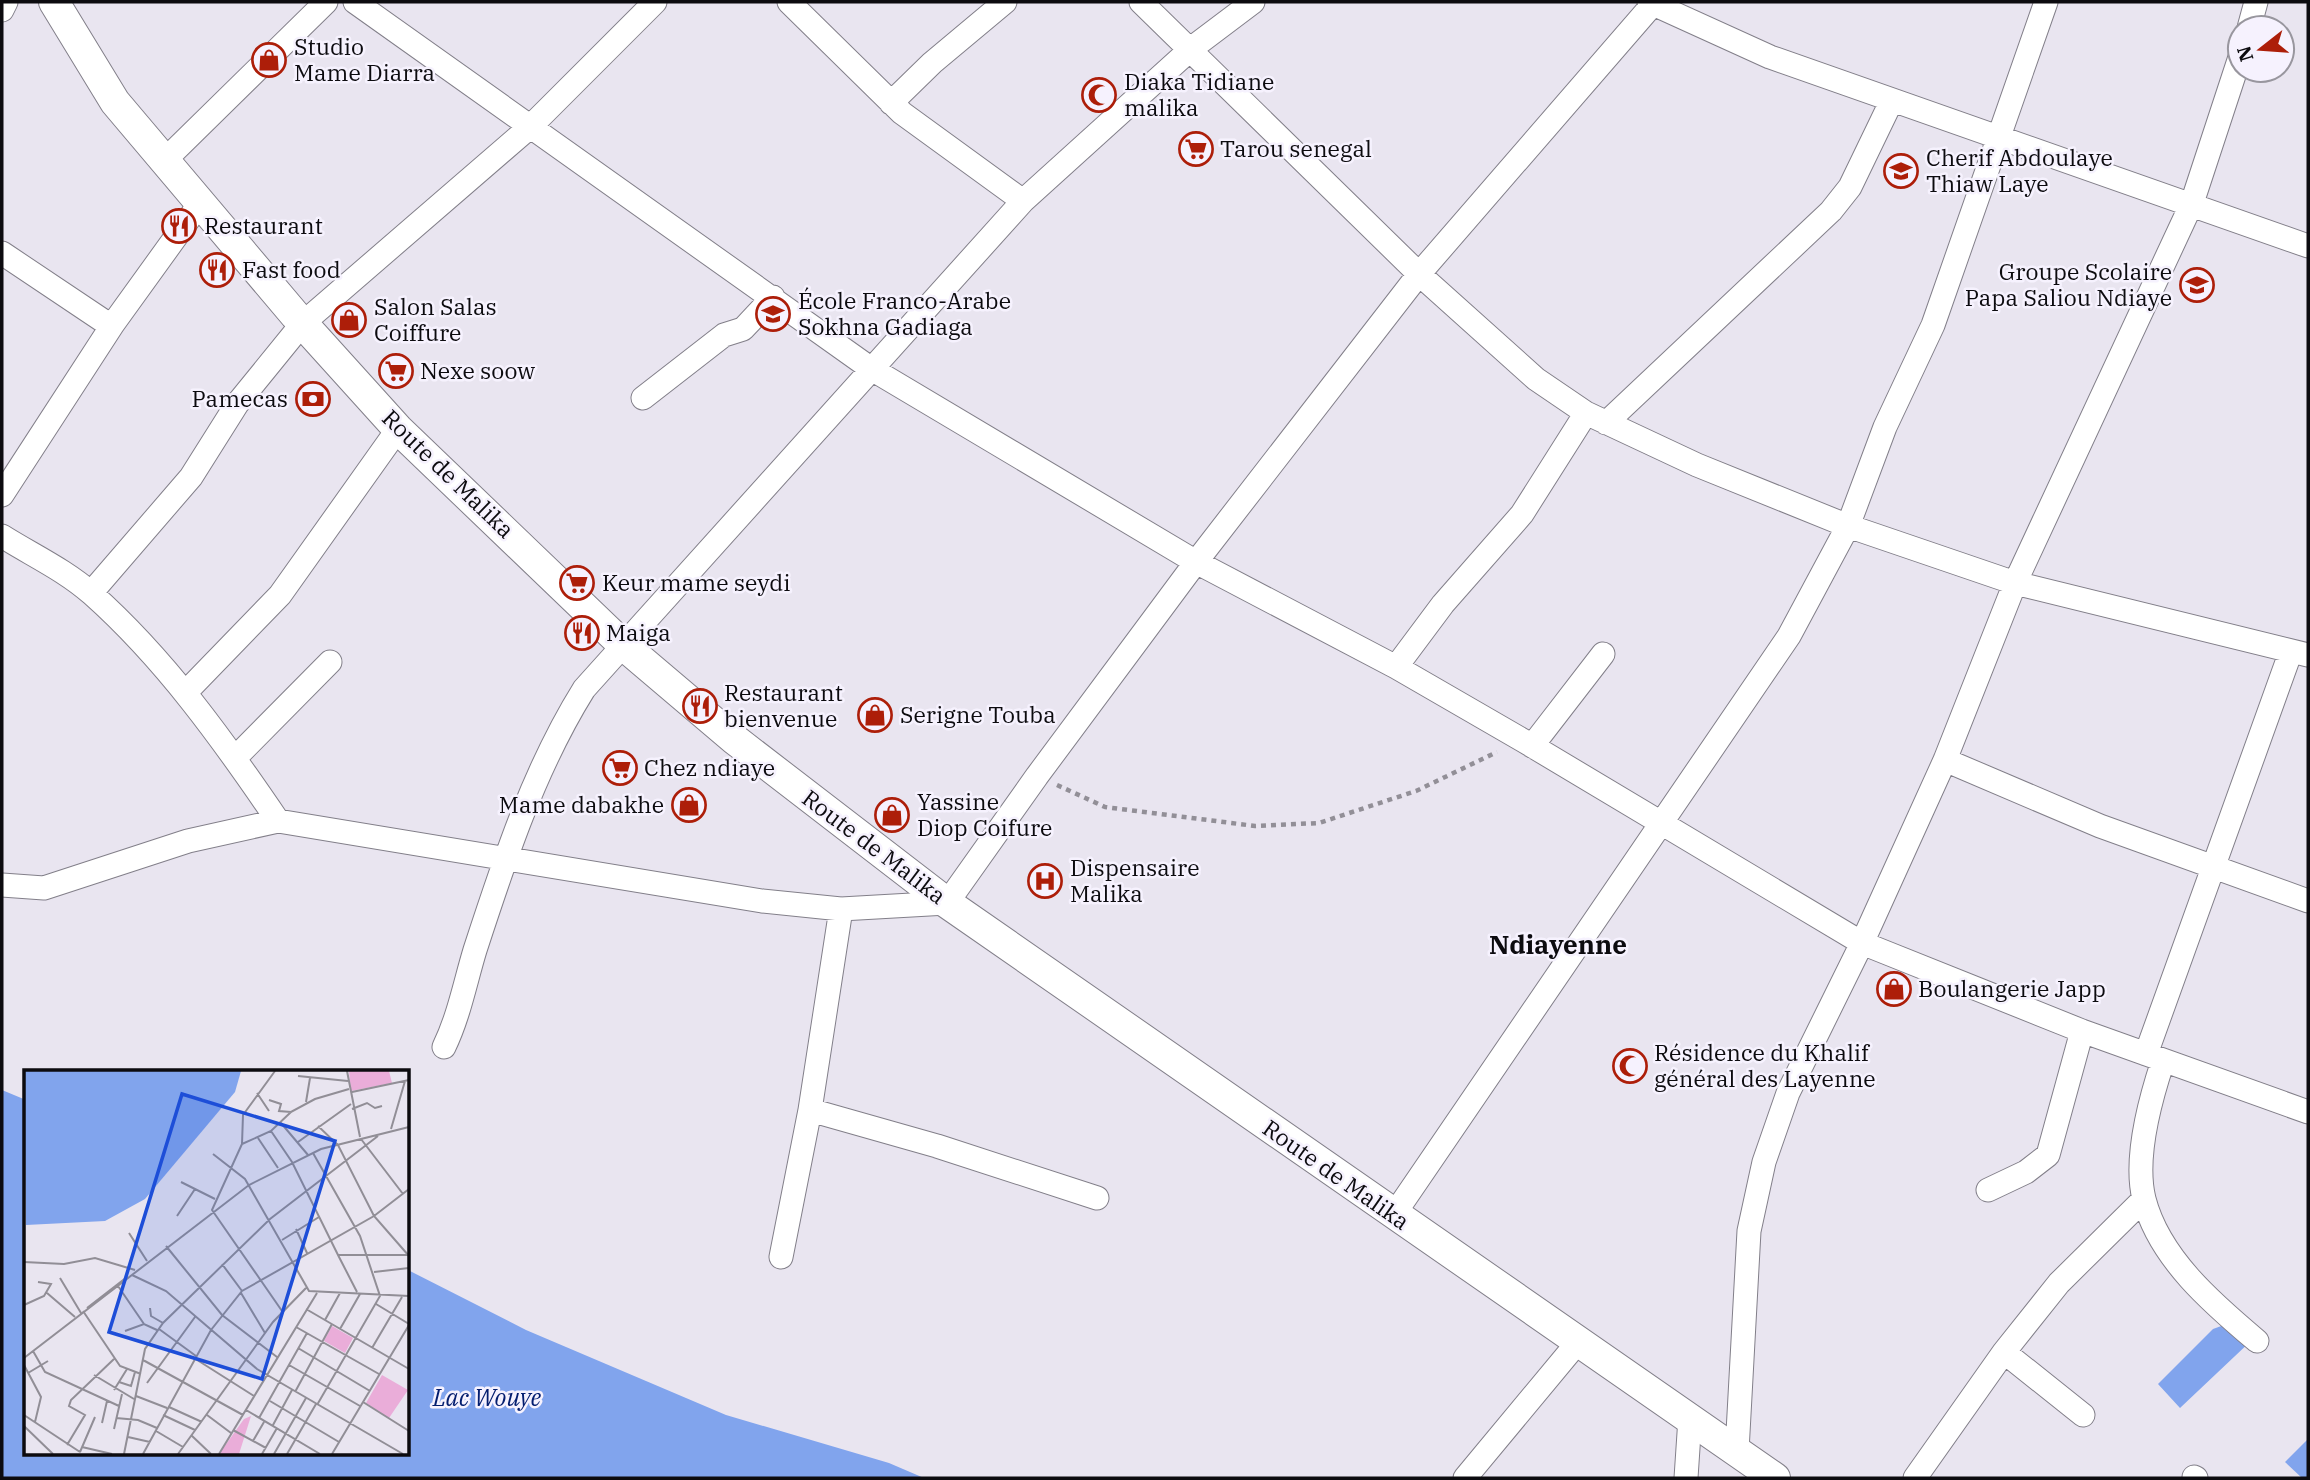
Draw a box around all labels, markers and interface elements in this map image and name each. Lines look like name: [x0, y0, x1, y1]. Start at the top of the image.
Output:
north arrow: [2226, 14, 2296, 84]
place label: Studio Mame Diarra: [294, 31, 435, 87]
shop icon: Studio Mame Diarra: [250, 41, 288, 79]
text: N: [2231, 43, 2258, 65]
place label: Diaka Tidiane malika: [1124, 66, 1274, 122]
mosque icon: Diaka Tidiane malika: [1080, 76, 1118, 114]
supermarket icon: Tarou senegal: [1177, 130, 1215, 168]
place label: Tarou senegal: [1220, 133, 1372, 163]
place label: Cherif Abdoulaye Thiaw Laye: [1926, 142, 2113, 198]
school or university icon: Cherif Abdoulaye Thiaw Laye: [1882, 152, 1920, 190]
restaurant icon: Restaurant: [160, 207, 198, 245]
place label: Restaurant: [204, 210, 323, 240]
restaurant icon: Fast food: [198, 251, 236, 289]
place label: Fast food: [242, 254, 341, 284]
place label: Groupe Scolaire Papa Saliou Ndiaye: [1965, 256, 2172, 312]
school or university icon: Groupe Scolaire Papa Saliou Ndiaye: [2178, 266, 2216, 304]
place label: École Franco-Arabe Sokhna Gadiaga: [798, 285, 1011, 341]
place label: Salon Salas Coiffure: [374, 291, 497, 347]
school or university icon: École Franco-Arabe Sokhna Gadiaga: [754, 295, 792, 333]
shop icon: Salon Salas Coiffure: [330, 301, 368, 339]
supermarket icon: Nexe soow: [377, 352, 415, 390]
place label: Nexe soow: [420, 355, 535, 385]
bank icon: Pamecas: [294, 380, 332, 418]
place label: Pamecas: [192, 383, 288, 413]
street label: Route de Malika: [376, 403, 521, 544]
supermarket icon: Keur mame seydi: [558, 564, 596, 602]
place label: Keur mame seydi: [602, 567, 791, 597]
restaurant icon: Maiga: [563, 614, 601, 652]
place label: Maiga: [606, 617, 671, 647]
place label: Restaurant bienvenue: [724, 677, 843, 733]
restaurant icon: Restaurant bienvenue: [681, 687, 719, 725]
shop icon: Serigne Touba: [856, 696, 894, 734]
place label: Serigne Touba: [900, 699, 1056, 729]
supermarket icon: Chez ndiaye: [601, 749, 639, 787]
place label: Chez ndiaye: [644, 752, 775, 782]
street label: Route de Malika: [797, 782, 953, 910]
shop icon: Mame dabakhe: [670, 786, 708, 824]
place label: Yassine Diop Coifure: [917, 786, 1052, 842]
place label: Mame dabakhe: [499, 789, 664, 819]
shop icon: Yassine Diop Coifure: [873, 796, 911, 834]
place label: Dispensaire Malika: [1070, 852, 1200, 908]
hospital icon: Dispensaire Malika: [1026, 862, 1064, 900]
district label: Ndiayenne: [1489, 927, 1627, 961]
shop icon: Boulangerie Japp: [1875, 970, 1913, 1008]
place label: Boulangerie Japp: [1918, 973, 2106, 1003]
place label: Résidence du Khalif général des Layenne: [1654, 1037, 1876, 1093]
mosque icon: Résidence du Khalif général des Layenne: [1611, 1047, 1649, 1085]
inset map: [24, 1070, 410, 1456]
street label: Route de Malika: [1257, 1112, 1416, 1236]
water label: Lac Wouye: [432, 1381, 542, 1413]

